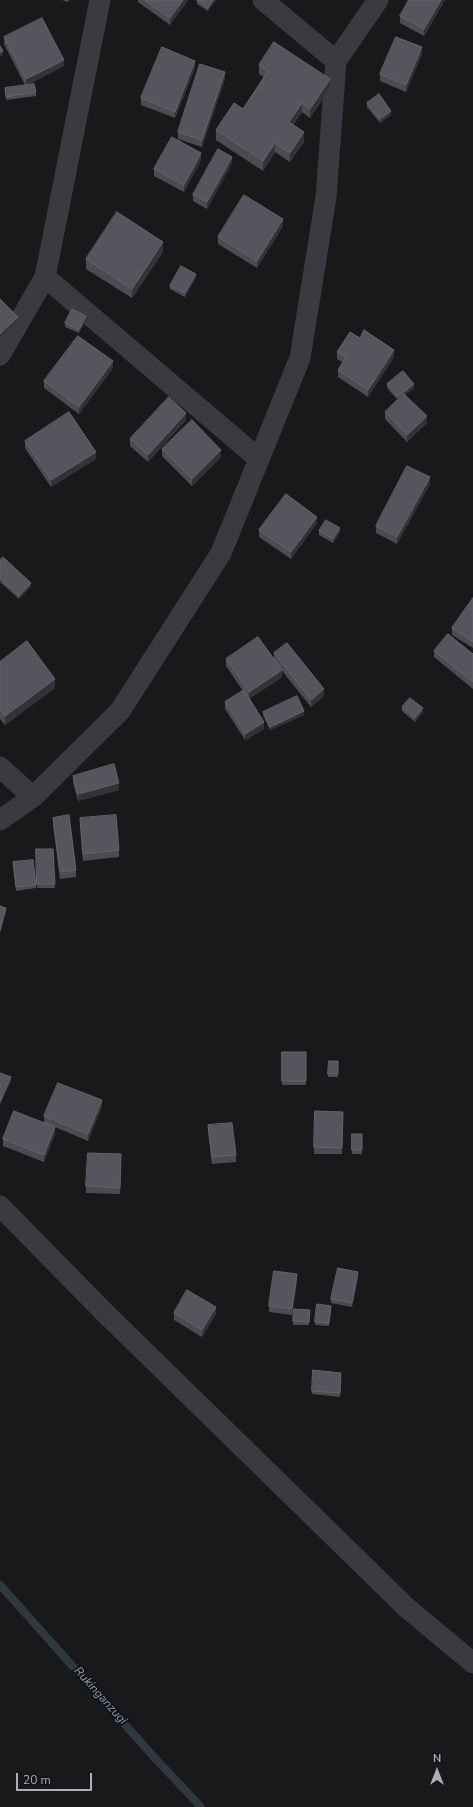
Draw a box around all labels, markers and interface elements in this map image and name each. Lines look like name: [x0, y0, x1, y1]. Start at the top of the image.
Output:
water label: Rukinganzugi: [70, 1664, 130, 1728]
north arrow: [417, 1751, 457, 1791]
text: N: [433, 1751, 441, 1766]
scale bar: [18, 1765, 94, 1791]
text: 20 m: [23, 1772, 51, 1788]

